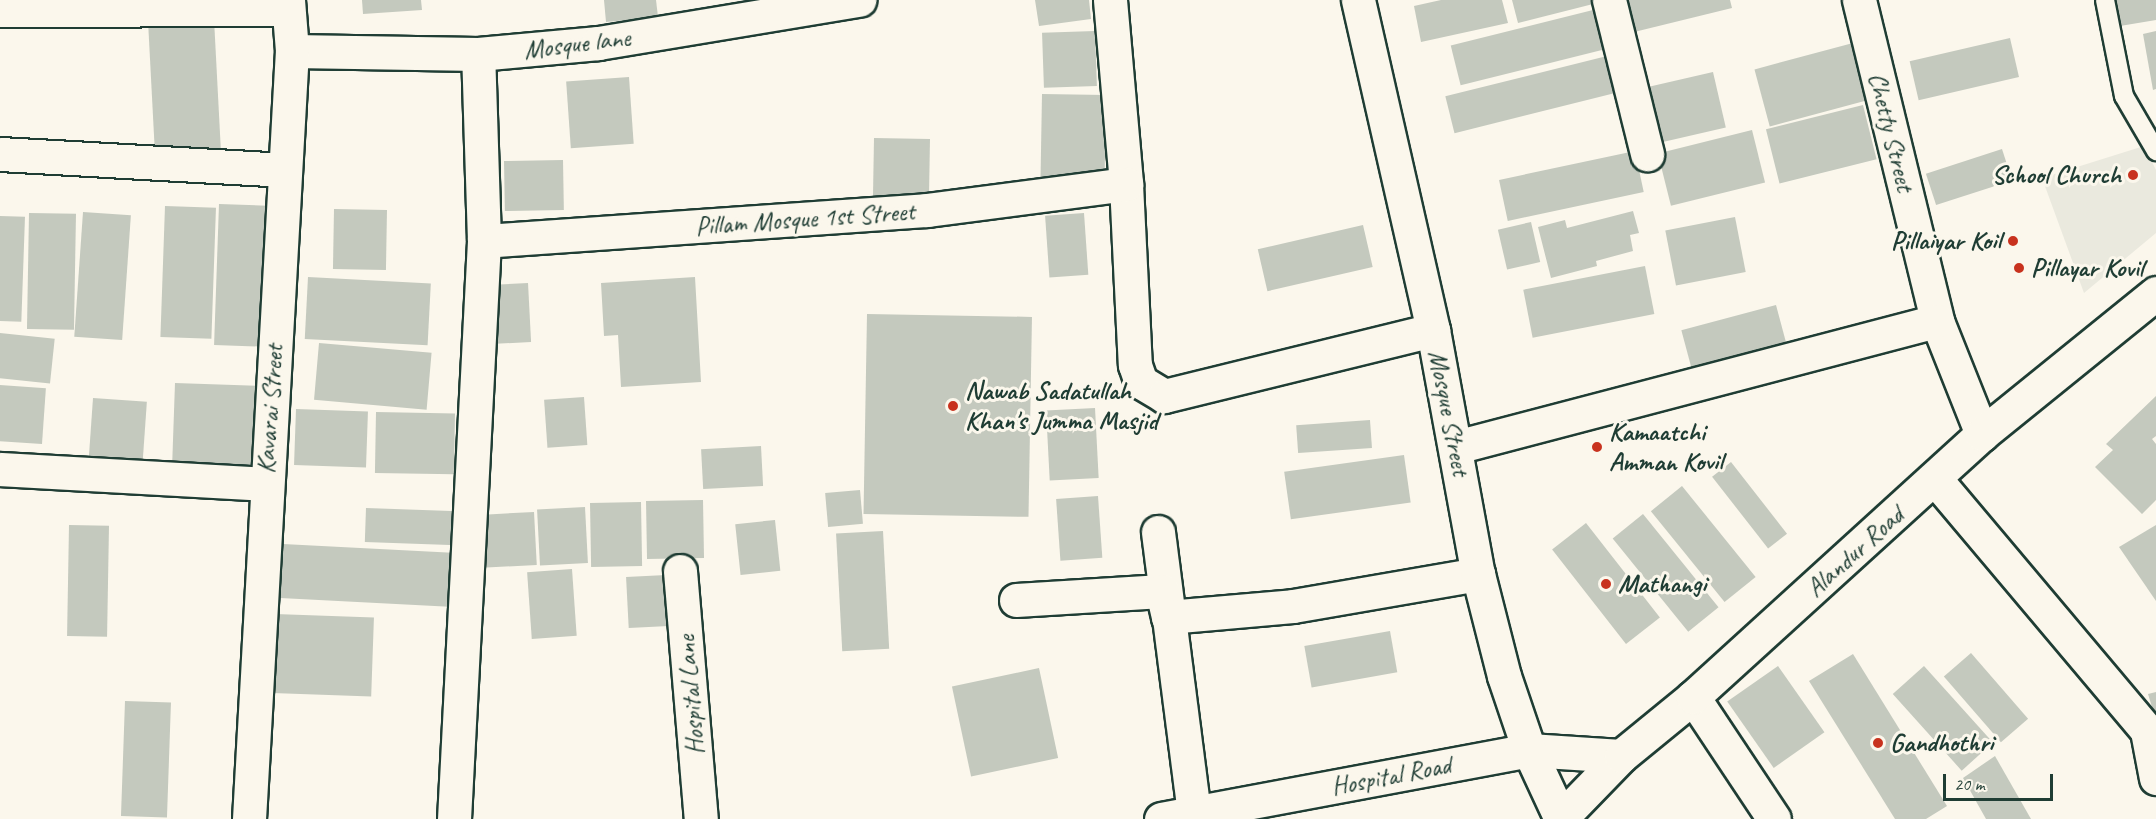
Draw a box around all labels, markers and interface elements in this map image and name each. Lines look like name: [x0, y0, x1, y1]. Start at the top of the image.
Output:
street label: Mosque lane: [522, 22, 632, 66]
street label: Chetty Street: [1861, 69, 1921, 195]
place label: School Church: [1991, 159, 2121, 191]
marker: School Church: [2126, 168, 2140, 182]
street label: Pillam Mosque 1st Street: [694, 196, 916, 242]
place label: Pillaiyar Koil: [1891, 225, 2001, 257]
marker: Pillaiyar Koil: [2006, 234, 2020, 248]
place label: Pillayar Kovil: [2031, 252, 2144, 284]
marker: Pillayar Kovil: [2012, 261, 2026, 275]
street label: Kavarai Street: [250, 343, 290, 475]
street label: Mosque Street: [1422, 347, 1476, 479]
place label: Nawab Sadatullah Khan's Jumma Masjid: [965, 375, 1158, 436]
marker: Nawab Sadatullah Khan's Jumma Masjid: [946, 399, 960, 413]
place label: Kamaatchi Amman Kovil: [1609, 416, 1723, 478]
marker: Kamaatchi Amman Kovil: [1590, 440, 1604, 454]
street label: Alandur Road: [1800, 500, 1910, 604]
place label: Mathangi: [1618, 568, 1706, 600]
marker: Mathangi: [1599, 577, 1613, 591]
street label: Hospital Lane: [670, 634, 712, 756]
place label: Gandhothri: [1890, 727, 1993, 759]
marker: Gandhothri: [1871, 736, 1885, 750]
street label: Hospital Road: [1329, 749, 1453, 803]
scale bar: [1946, 762, 2056, 800]
text: 20 m: [1954, 773, 1985, 795]

